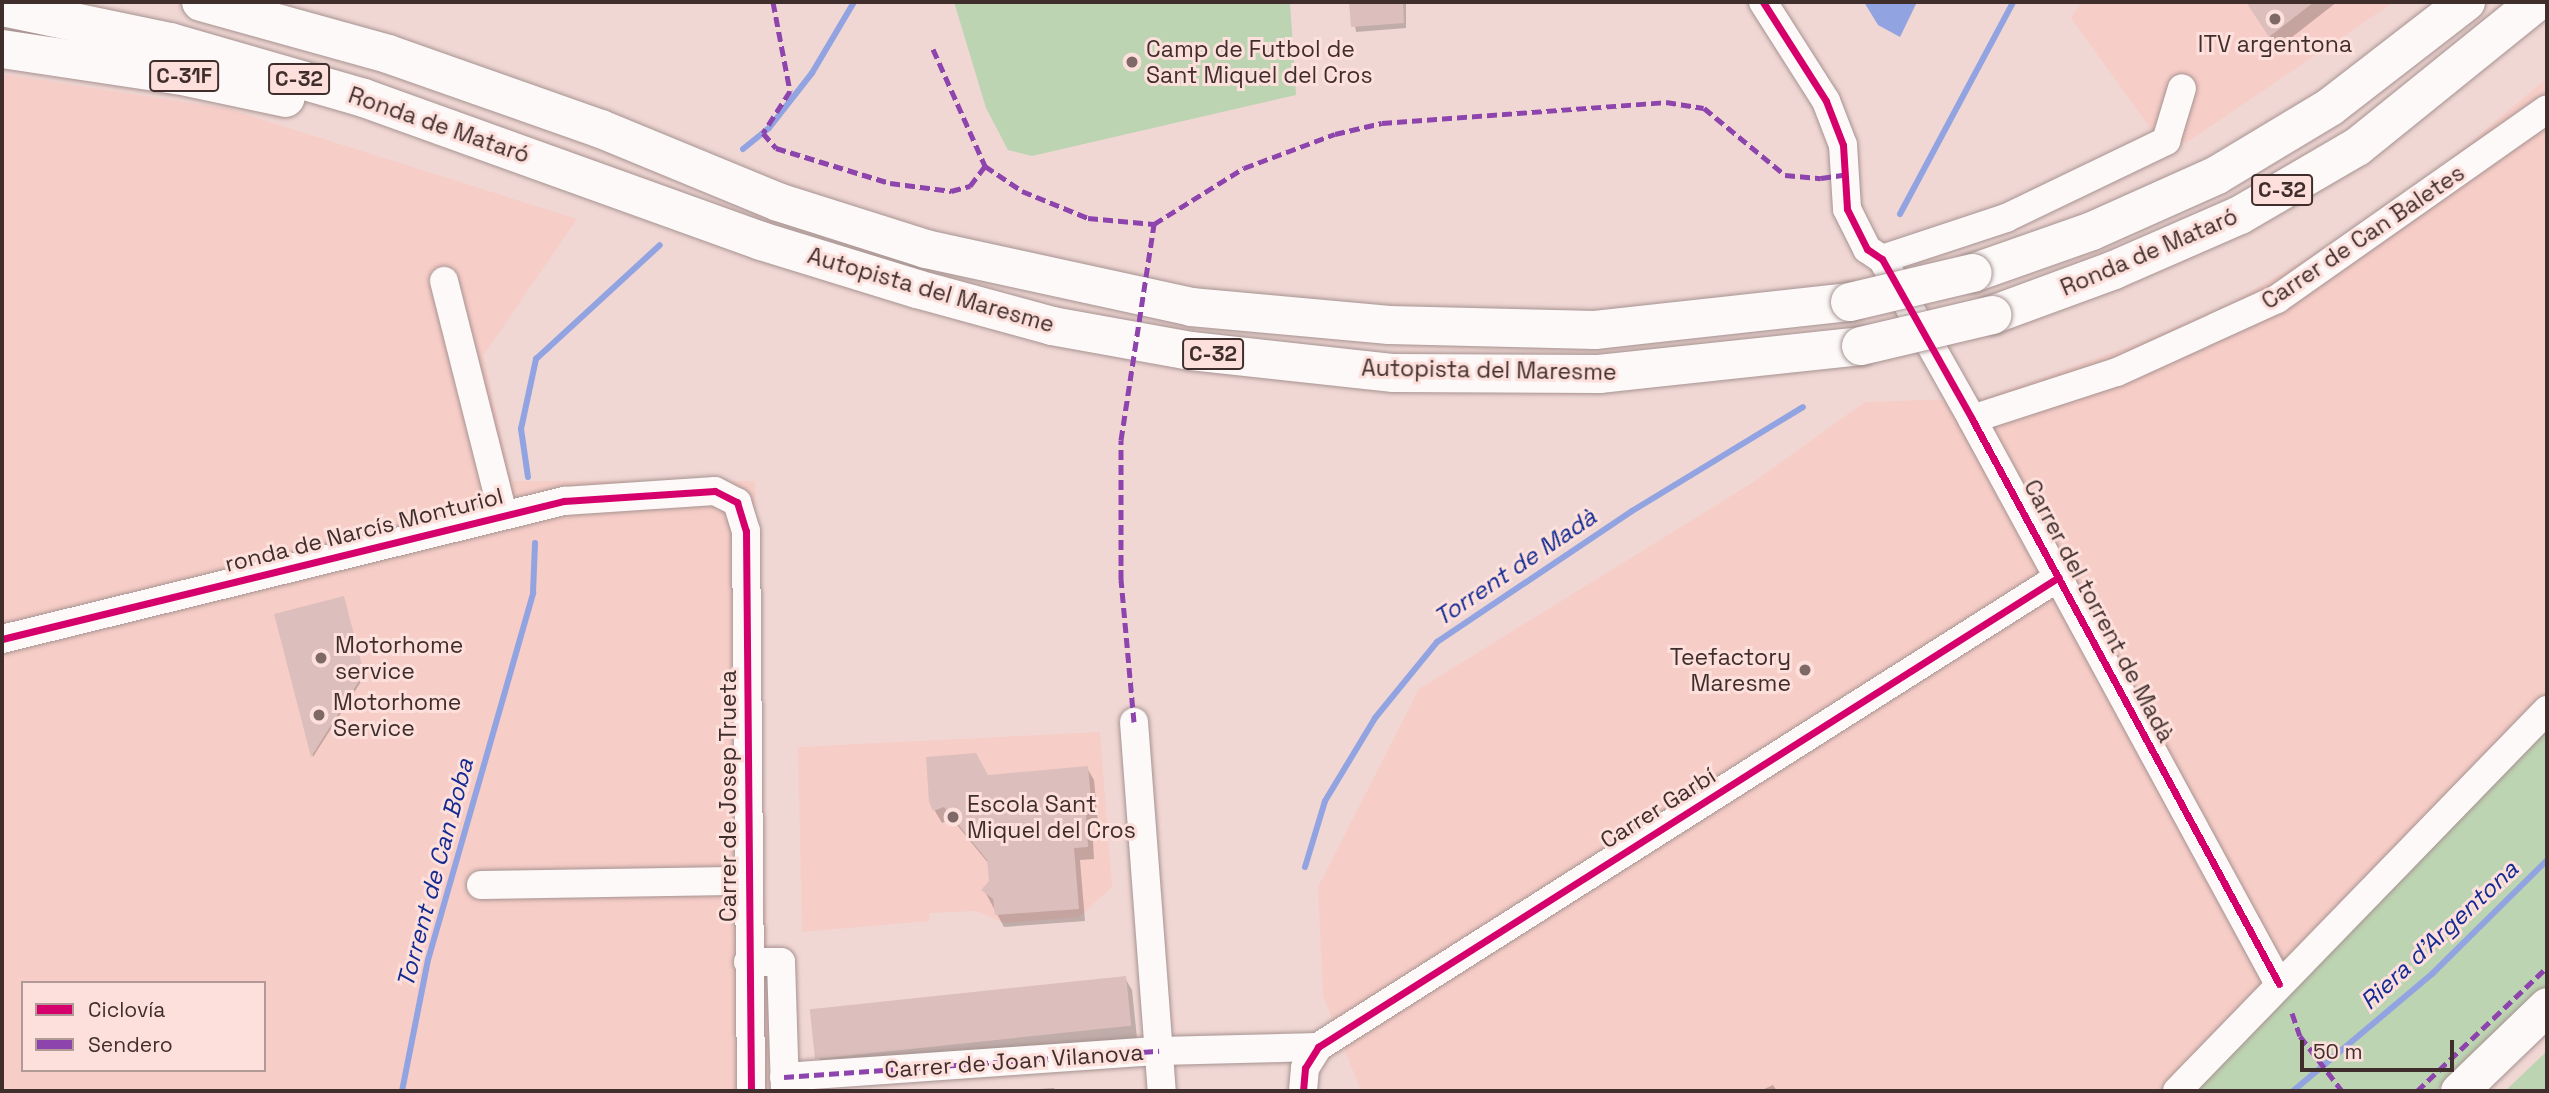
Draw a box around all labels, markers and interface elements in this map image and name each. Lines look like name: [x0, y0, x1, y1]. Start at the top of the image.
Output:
marker: ITV argentona: [2267, 11, 2283, 27]
place label: ITV argentona: [2198, 30, 2352, 58]
place label: Camp de Futbol de Sant Miquel del Cros: [1146, 35, 1373, 89]
marker: Camp de Futbol de Sant Miquel del Cros: [1124, 54, 1140, 70]
road number: C-31F: [149, 58, 219, 94]
road number: C-32: [268, 62, 330, 96]
street label: Ronda de Mataró: [345, 81, 533, 169]
street label: Carrer de Can Baletes: [2256, 159, 2470, 315]
road number: C-32: [2250, 172, 2314, 208]
street label: Ronda de Mataró: [2056, 202, 2242, 302]
street label: Autopista del Maresme: [804, 242, 1058, 338]
road number: C-32: [1182, 336, 1244, 372]
street label: Autopista del Maresme: [1361, 354, 1617, 386]
street label: Carrer del torrent de Madà: [2018, 475, 2180, 747]
street label: ronda de Narcís Monturiol: [222, 482, 506, 578]
water label: Torrent de Madà: [1428, 502, 1602, 632]
place label: Motorhome service: [335, 631, 463, 685]
place label: Teefactory Maresme: [1670, 643, 1791, 697]
marker: Motorhome service: [313, 650, 329, 666]
marker: Teefactory Maresme: [1797, 662, 1813, 678]
street label: Carrer de Josep Trueta: [714, 670, 742, 922]
place label: Motorhome Service: [333, 688, 461, 742]
marker: Motorhome Service: [311, 707, 327, 723]
water label: Torrent de Can Boba: [391, 755, 479, 991]
street label: Carrer Garbí: [1595, 762, 1721, 854]
place label: Escola Sant Miquel del Cros: [967, 790, 1136, 844]
marker: Escola Sant Miquel del Cros: [945, 809, 961, 825]
water label: Riera d'Argentona: [2354, 855, 2524, 1015]
legend: [21, 981, 266, 1072]
text: Ciclovía: [88, 996, 165, 1023]
scale bar: [2304, 1026, 2458, 1070]
text: Sendero: [88, 1031, 173, 1058]
street label: Carrer de Joan Vilanova: [883, 1038, 1145, 1084]
text: 50 m: [2313, 1038, 2363, 1065]

